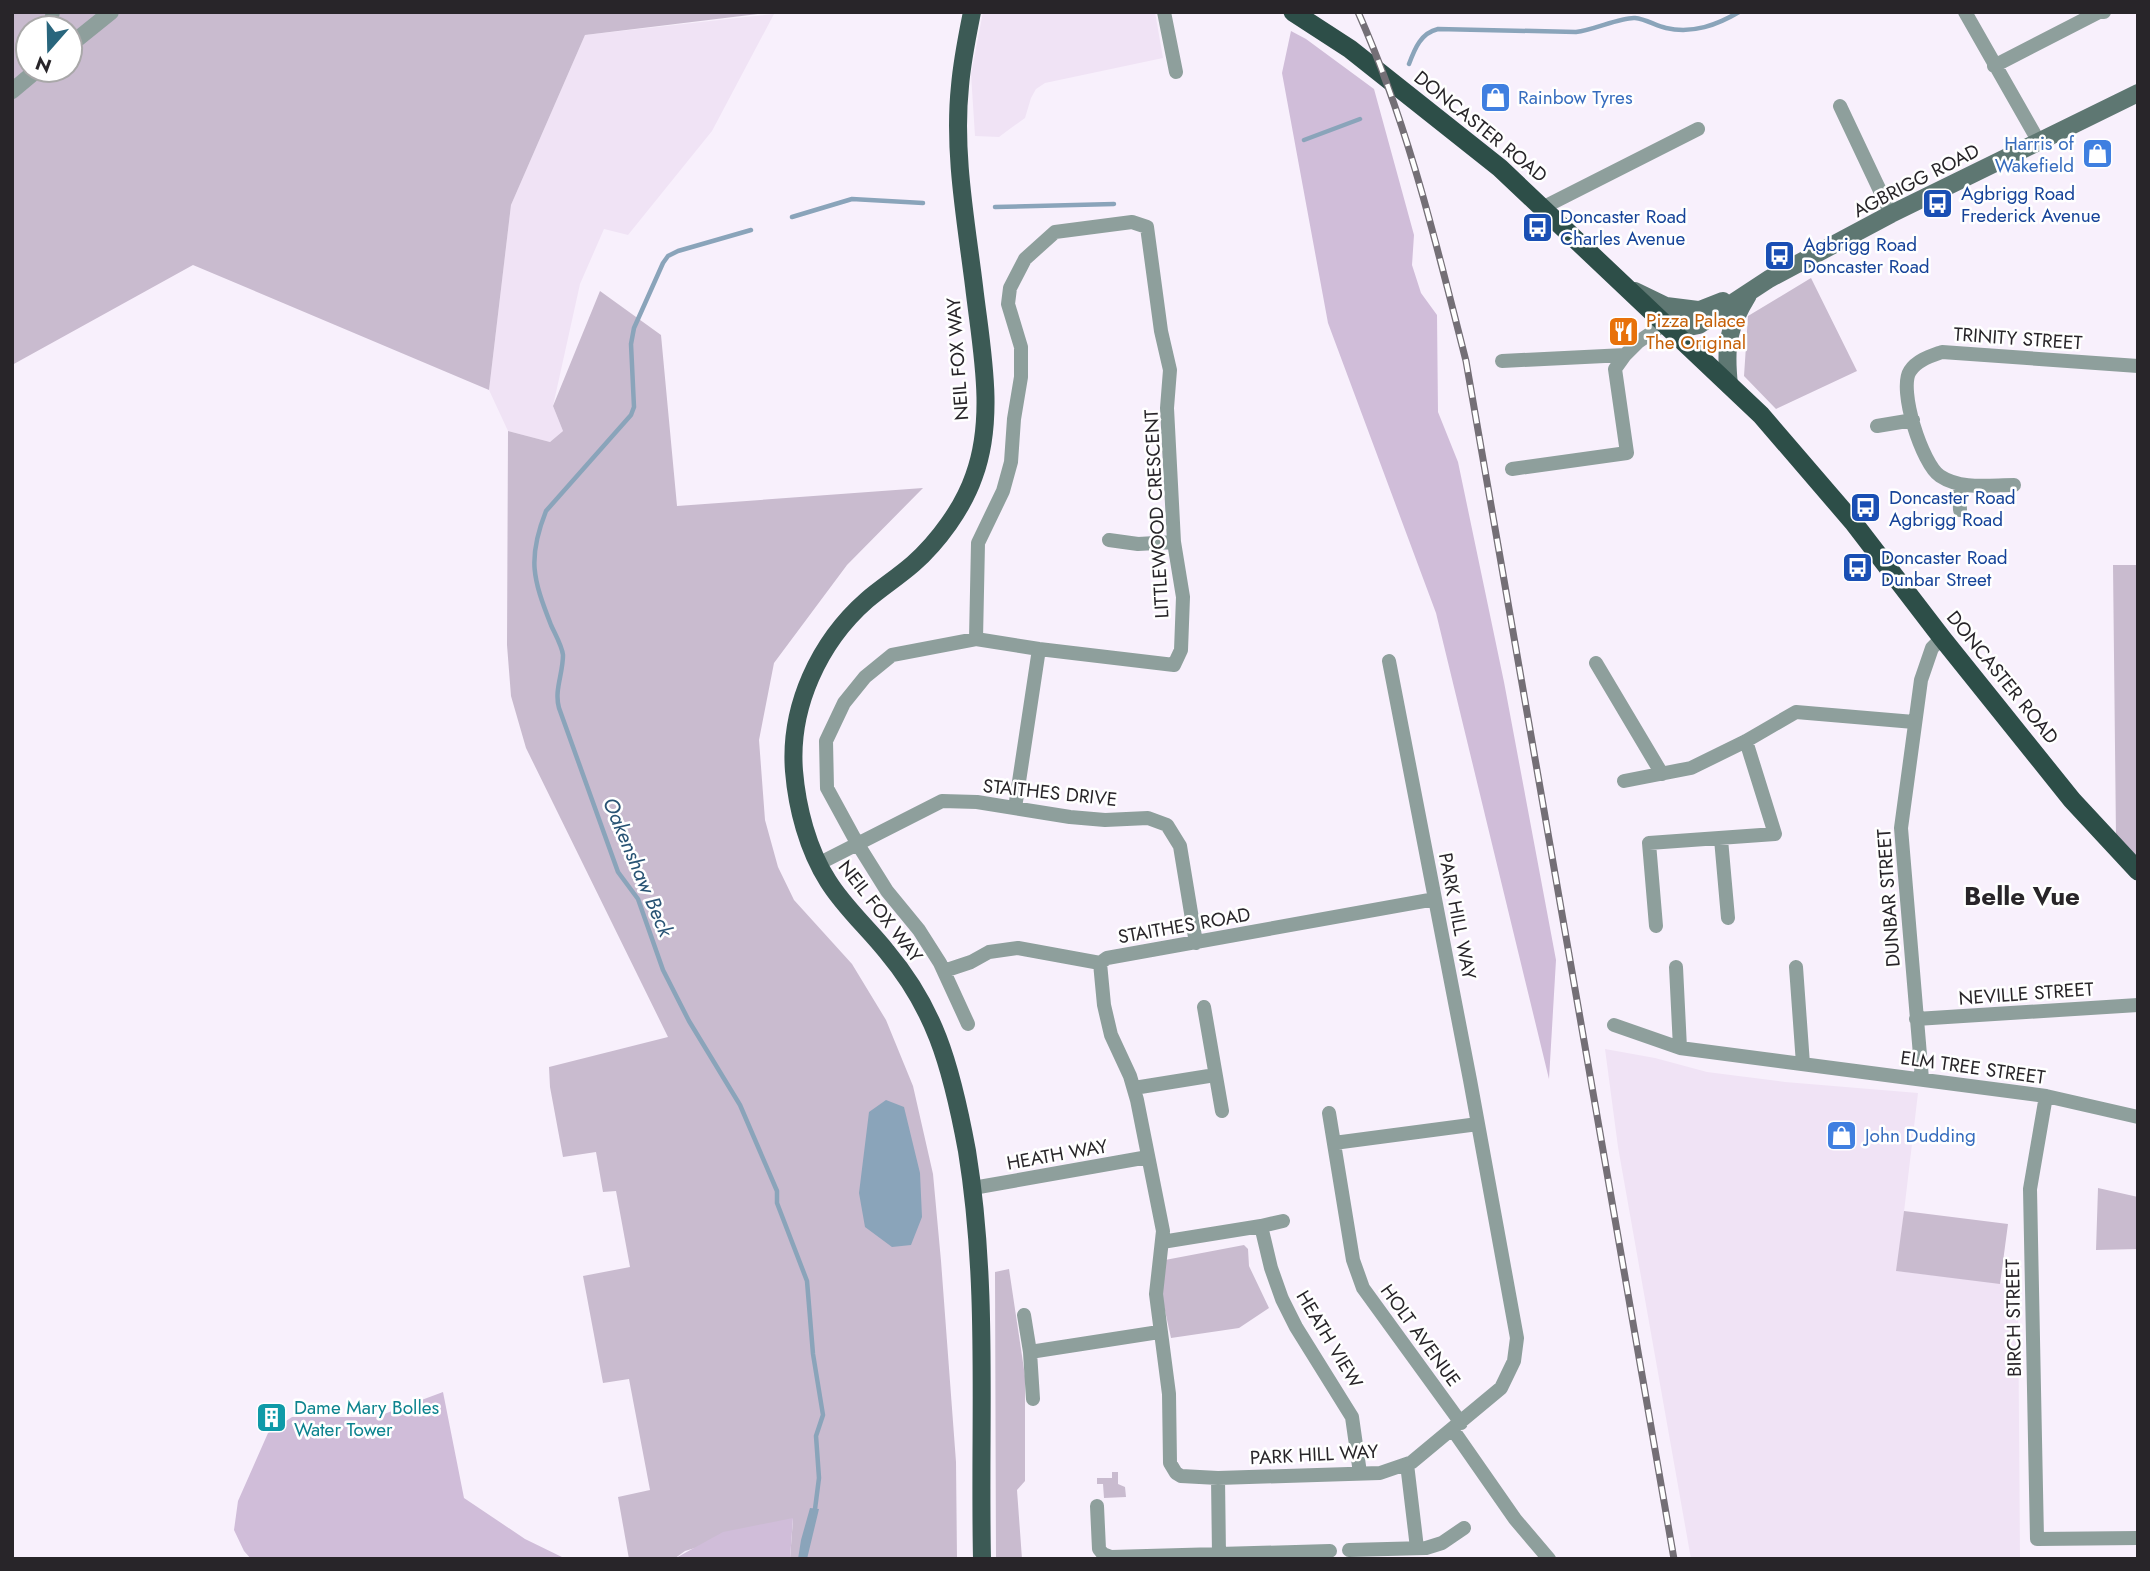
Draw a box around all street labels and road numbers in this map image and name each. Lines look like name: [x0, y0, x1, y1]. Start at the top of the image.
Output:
street label: DONCASTER ROAD: [1408, 64, 1553, 189]
street label: AGBRIGG ROAD: [1848, 137, 1984, 224]
street label: NEIL FOX WAY: [940, 296, 975, 421]
street label: TRINITY STREET: [1953, 321, 2083, 356]
street label: LITTLEWOOD CRESCENT: [1138, 409, 1175, 619]
street label: DONCASTER ROAD: [1940, 605, 2065, 750]
street label: STAITHES DRIVE: [982, 772, 1118, 813]
street label: DUNBAR STREET: [1870, 828, 1907, 968]
street label: PARK HILL WAY: [1432, 850, 1483, 982]
street label: NEIL FOX WAY: [832, 855, 929, 968]
street label: STAITHES ROAD: [1116, 901, 1253, 950]
street label: NEVILLE STREET: [1958, 975, 2095, 1012]
street label: ELM TREE STREET: [1899, 1044, 2047, 1091]
street label: HEATH WAY: [1004, 1132, 1110, 1177]
street label: BIRCH STREET: [1999, 1259, 2028, 1377]
street label: HOLT AVENUE: [1374, 1278, 1467, 1392]
street label: HEATH VIEW: [1290, 1285, 1370, 1393]
street label: PARK HILL WAY: [1249, 1438, 1379, 1471]

